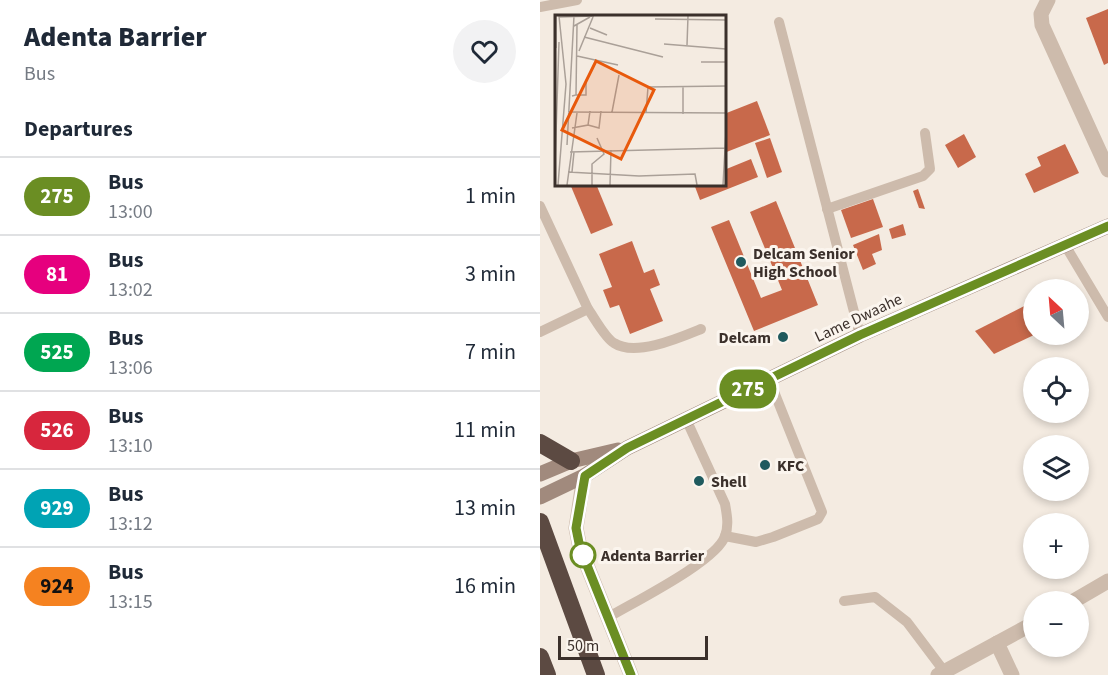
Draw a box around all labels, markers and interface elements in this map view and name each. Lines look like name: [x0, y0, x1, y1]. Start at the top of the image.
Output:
inset map: [555, 15, 726, 186]
text: Adenta Barrier: [24, 17, 207, 57]
button: heart: [453, 20, 516, 83]
text: Bus: [24, 60, 55, 88]
text: Departures: [24, 113, 133, 145]
text: Bus: [108, 166, 144, 198]
text: 1 min: [465, 180, 516, 212]
text: 275: [40, 181, 74, 211]
text: 13:00: [108, 198, 153, 226]
place label: Delcam Senior High School: [753, 243, 855, 283]
text: Bus: [108, 244, 144, 276]
marker: Delcam Senior High School: [734, 255, 748, 269]
text: 3 min: [465, 258, 516, 290]
text: 81: [46, 259, 68, 289]
text: 13:02: [108, 276, 153, 304]
north arrow: [1023, 279, 1089, 345]
map controls: [1023, 279, 1089, 657]
street label: Lame Dwaahe: [811, 288, 906, 348]
text: Bus: [108, 322, 144, 354]
place label: Delcam: [719, 327, 771, 349]
marker: Delcam: [776, 330, 790, 344]
text: 7 min: [465, 336, 516, 368]
text: 525: [40, 337, 74, 367]
text: 13:06: [108, 354, 153, 382]
button: locate: [1023, 357, 1089, 423]
line badge: 275: [714, 370, 782, 408]
text: 275: [731, 374, 765, 404]
text: Bus: [108, 400, 144, 432]
text: 11 min: [454, 414, 516, 446]
text: 526: [40, 415, 74, 445]
text: 13:10: [108, 432, 153, 460]
button: layers: [1023, 435, 1089, 501]
place label: KFC: [777, 455, 804, 477]
marker: KFC: [758, 458, 772, 472]
place label: Shell: [711, 471, 747, 493]
marker: Shell: [692, 474, 706, 488]
text: Bus: [108, 478, 144, 510]
text: 13 min: [454, 492, 516, 524]
text: 929: [40, 493, 74, 523]
text: 13:12: [108, 510, 153, 538]
button: +: [1023, 513, 1089, 579]
marker: Adenta Barrier: [570, 542, 596, 568]
place label: Adenta Barrier: [600, 545, 705, 567]
text: Bus: [108, 556, 144, 588]
text: 16 min: [454, 570, 516, 602]
text: 924: [40, 571, 74, 601]
text: 13:15: [108, 588, 153, 616]
button: −: [1023, 591, 1089, 657]
scale bar: [558, 633, 708, 660]
text: 50 m: [567, 635, 599, 657]

